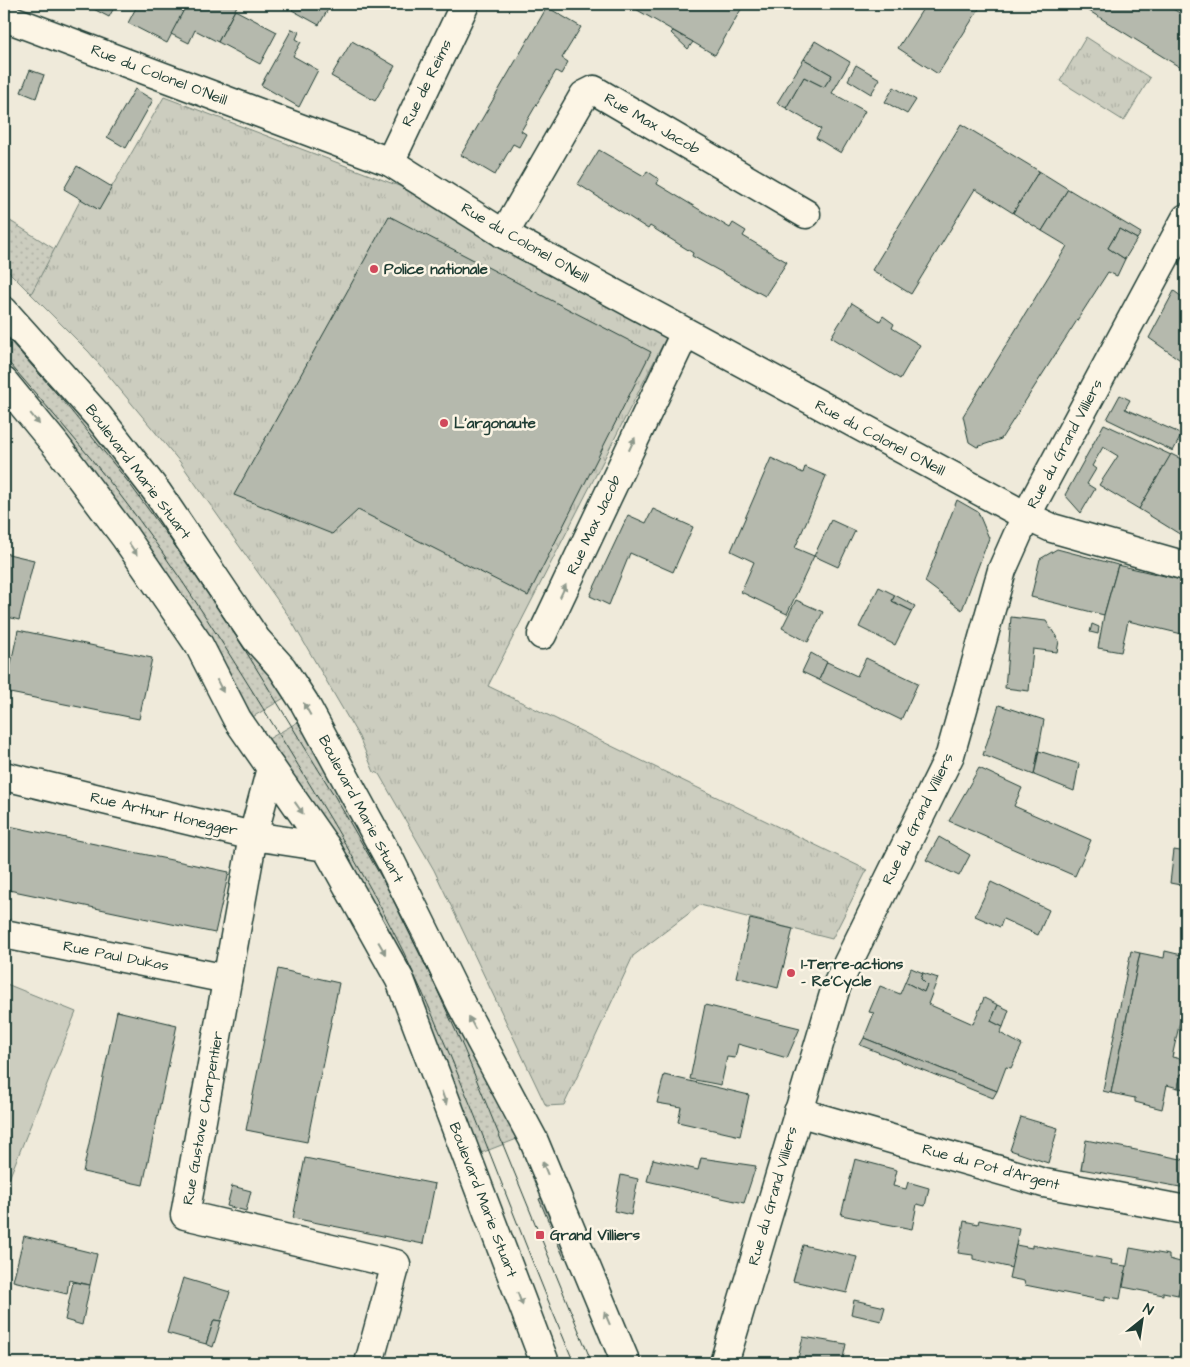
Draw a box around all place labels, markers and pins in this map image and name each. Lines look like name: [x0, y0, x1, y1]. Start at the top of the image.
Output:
place label: Police nationale: [384, 259, 488, 280]
marker: Police nationale: [368, 263, 380, 275]
place label: L'argonaute: [454, 413, 536, 436]
marker: L'argonaute: [438, 417, 450, 429]
place label: 1-Terre-actions - Re'Cycle: [801, 954, 904, 993]
marker: 1-Terre-actions - Re'Cycle: [785, 967, 797, 979]
place label: Grand Villiers: [550, 1225, 641, 1246]
marker: Grand Villiers: [534, 1229, 546, 1241]

